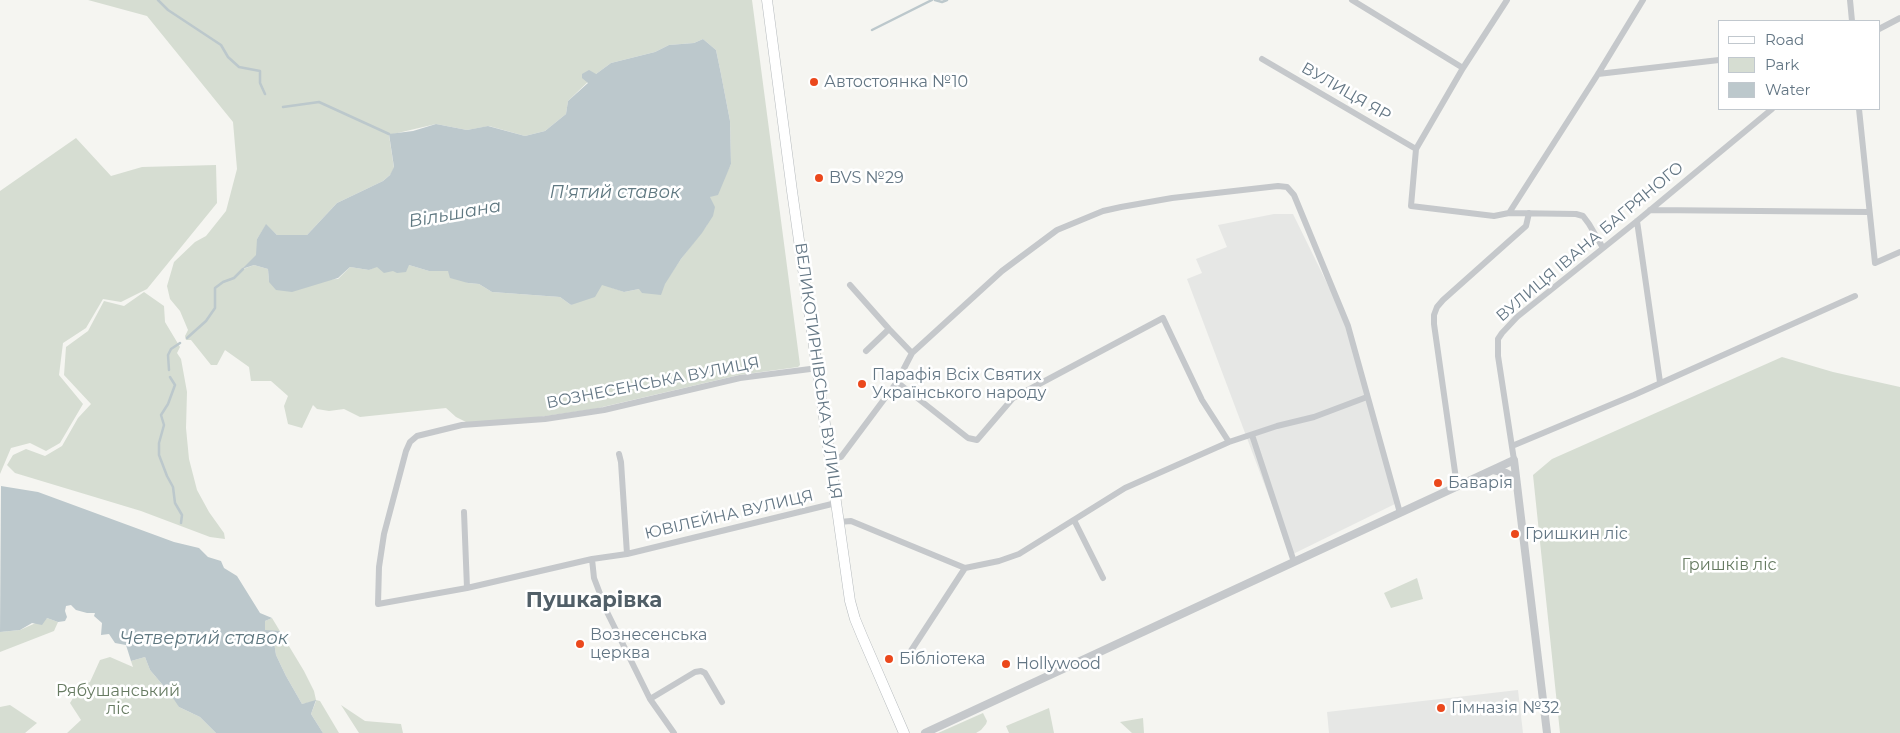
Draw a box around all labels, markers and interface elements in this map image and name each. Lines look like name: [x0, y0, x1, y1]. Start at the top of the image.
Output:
legend: [1718, 20, 1880, 110]
text: Road: [1765, 30, 1804, 49]
text: Park: [1765, 55, 1799, 74]
street label: ВУЛИЦЯ ЯР: [1298, 59, 1394, 125]
place label: Автостоянка №10: [824, 72, 968, 92]
marker: Автостоянка №10: [808, 76, 820, 88]
text: Water: [1765, 80, 1811, 99]
street label: ВУЛИЦЯ ІВАНА БАГРЯНОГО: [1492, 158, 1688, 326]
place label: BVS №29: [829, 168, 904, 188]
marker: BVS №29: [813, 172, 825, 184]
water label: П'ятий ставок: [549, 182, 681, 204]
water label: Вільшана: [407, 195, 503, 233]
street label: ВЕЛИКОТИРНІВСЬКА ВУЛИЦЯ: [790, 241, 846, 501]
street label: ВОЗНЕСЕНСЬКА ВУЛИЦЯ: [545, 353, 761, 413]
place label: Парафія Всіх Святих Українського народу: [872, 365, 1046, 403]
marker: Парафія Всіх Святих Українського народу: [856, 378, 868, 390]
place label: Баварія: [1448, 473, 1513, 493]
marker: Баварія: [1432, 477, 1444, 489]
street label: ЮВІЛЕЙНА ВУЛИЦЯ: [643, 486, 815, 544]
place label: Гришкин ліс: [1525, 524, 1628, 544]
marker: Гришкин ліс: [1509, 528, 1521, 540]
park label: Гришків ліс: [1681, 555, 1777, 575]
district label: Пушкарівка: [526, 588, 662, 614]
place label: Вознесенська церква: [590, 625, 707, 663]
water label: Четвертий ставок: [120, 628, 288, 650]
marker: Вознесенська церква: [574, 638, 586, 650]
place label: Бібліотека: [899, 649, 985, 669]
marker: Бібліотека: [883, 653, 895, 665]
place label: Hollywood: [1016, 654, 1101, 674]
marker: Hollywood: [1000, 658, 1012, 670]
park label: Рябушанський ліс: [56, 681, 180, 719]
place label: Гімназія №32: [1451, 698, 1559, 718]
marker: Гімназія №32: [1435, 702, 1447, 714]

